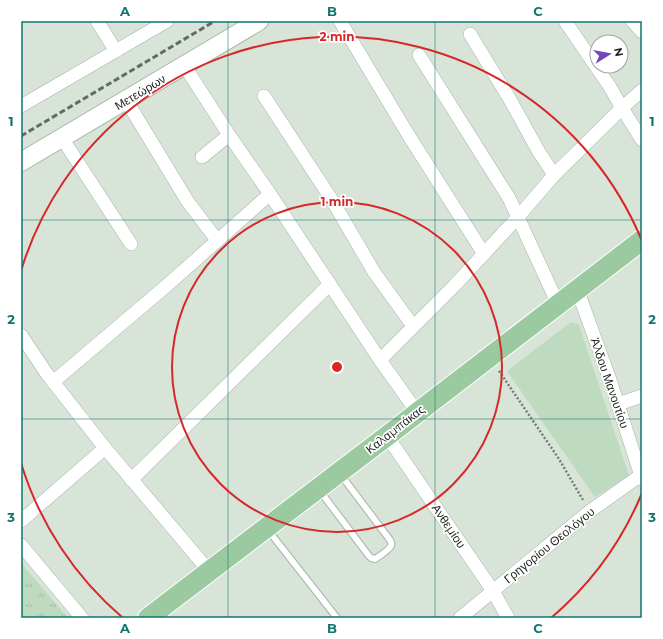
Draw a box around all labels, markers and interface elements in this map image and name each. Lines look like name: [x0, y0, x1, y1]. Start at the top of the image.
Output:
text: A: [119, 3, 131, 19]
text: B: [327, 3, 337, 19]
text: C: [533, 3, 543, 19]
text: 2 min: [320, 29, 354, 44]
north arrow: [589, 34, 629, 74]
text: N: [611, 46, 627, 58]
street label: Μετεώρων: [112, 71, 168, 113]
text: 1: [8, 113, 14, 129]
text: 1: [649, 113, 655, 129]
text: 1 min: [321, 194, 353, 209]
text: 2: [7, 311, 15, 327]
text: 2: [648, 311, 656, 327]
street label: Άλδου Μανουτίου: [588, 336, 632, 430]
centre of rings: [330, 360, 344, 374]
street label: Καλαμπάκας: [363, 401, 428, 457]
street label: Ανθεμίου: [429, 501, 469, 551]
street label: Γρηγορίου Θεολόγου: [501, 504, 597, 586]
text: 3: [6, 509, 15, 525]
text: 3: [647, 509, 656, 525]
text: A: [119, 620, 131, 636]
text: B: [327, 620, 337, 636]
text: C: [533, 620, 543, 636]

